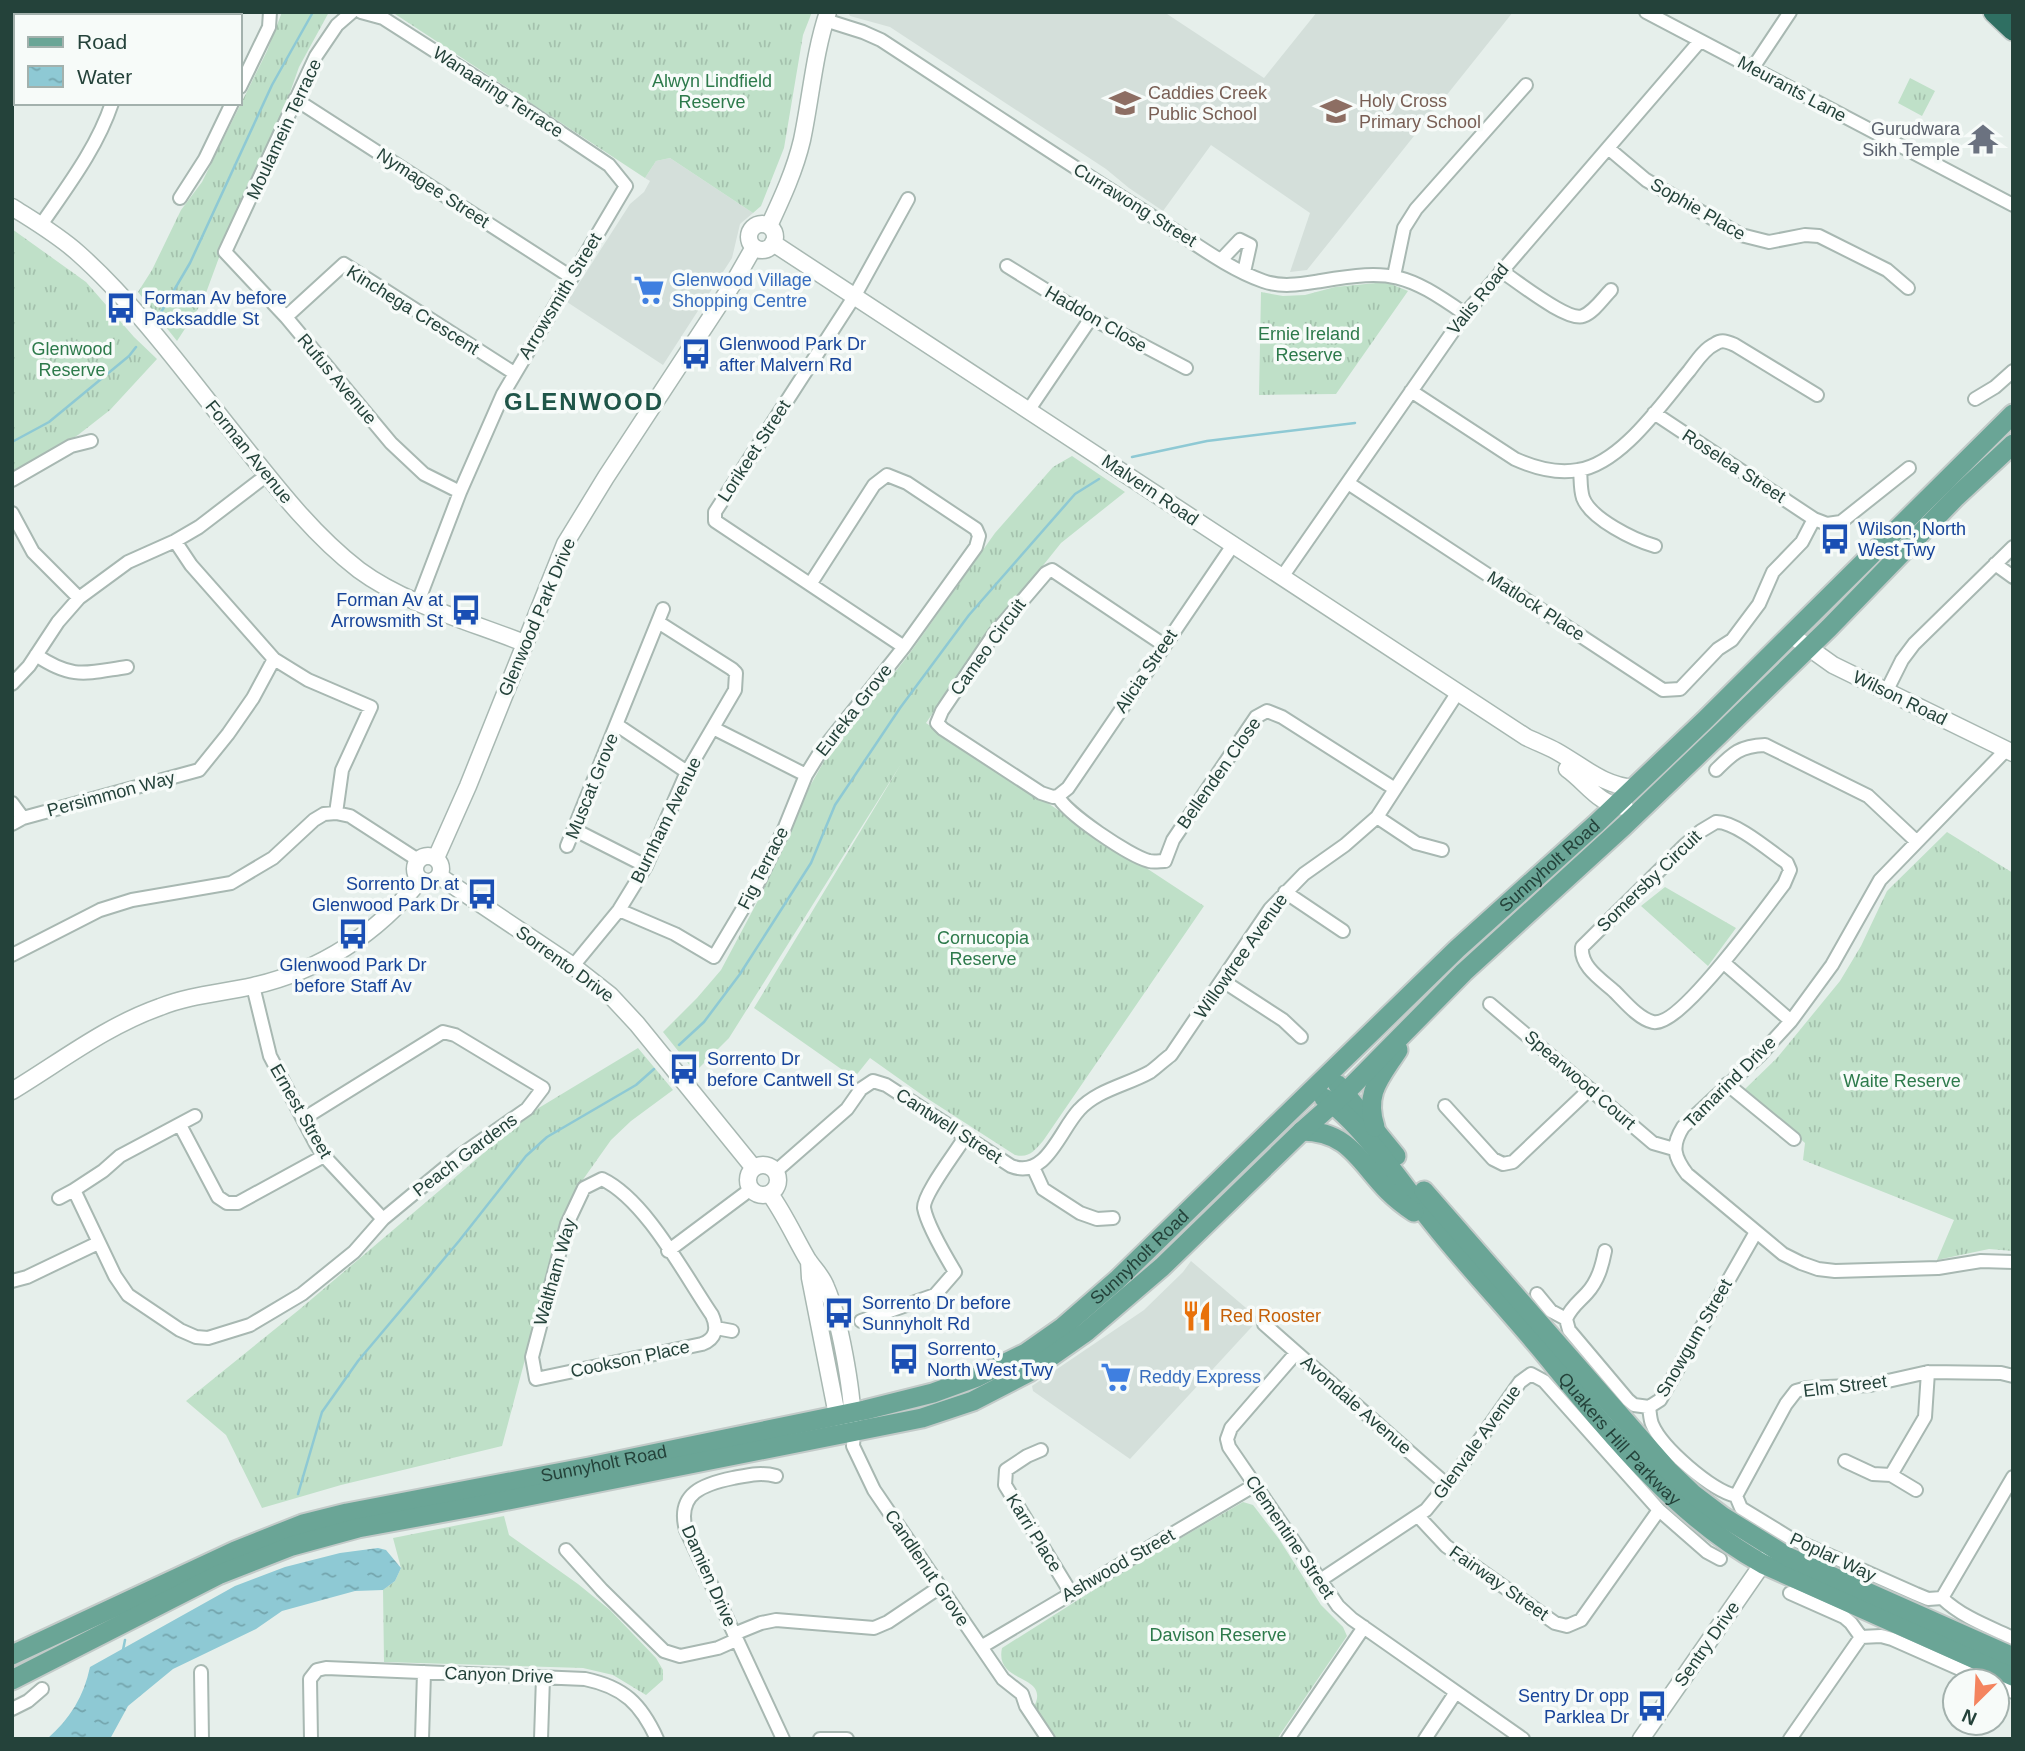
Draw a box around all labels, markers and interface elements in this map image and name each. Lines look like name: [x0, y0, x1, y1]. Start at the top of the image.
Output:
legend: [14, 14, 242, 105]
text: Road: [77, 30, 127, 53]
street label: Wanaaring Terrace: [429, 42, 567, 142]
street label: Meurants Lane: [1734, 52, 1850, 126]
street label: Moulamein Terrace: [243, 56, 325, 202]
text: Water: [77, 65, 132, 88]
park label: Alwyn Lindfield Reserve: [652, 71, 772, 112]
place label: Caddies Creek Public School: [1148, 83, 1268, 124]
school or university icon: Caddies Creek Public School: [1108, 86, 1142, 120]
place label: Holy Cross Primary School: [1359, 91, 1481, 132]
school or university icon: Holy Cross Primary School: [1319, 94, 1353, 128]
place label: Gurudwara Sikh Temple: [1862, 119, 1961, 160]
temple icon: Gurudwara Sikh Temple: [1966, 122, 2000, 156]
street label: Nymagee Street: [373, 144, 493, 232]
street label: Currawong Street: [1070, 159, 1200, 251]
street label: Sophie Place: [1647, 174, 1749, 244]
street label: Arrowsmith Street: [515, 230, 605, 362]
street label: Valis Road: [1443, 259, 1513, 339]
street label: Kinchega Crescent: [343, 261, 483, 359]
place label: Glenwood Village Shopping Centre: [672, 270, 812, 311]
supermarket icon: Glenwood Village Shopping Centre: [632, 273, 666, 307]
street label: Haddon Close: [1042, 282, 1150, 356]
place label: Forman Av before Packsaddle St: [144, 288, 287, 329]
bus stop icon: Forman Av before Packsaddle St: [104, 291, 138, 325]
park label: Ernie Ireland Reserve: [1258, 324, 1360, 365]
street label: Rufus Avenue: [293, 330, 381, 428]
place label: Glenwood Park Dr after Malvern Rd: [719, 334, 866, 375]
bus stop icon: Glenwood Park Dr after Malvern Rd: [679, 337, 713, 371]
park label: Glenwood Reserve: [31, 339, 113, 380]
district label: GLENWOOD: [504, 388, 664, 415]
street label: Forman Avenue: [201, 396, 297, 508]
street label: Lorikeet Street: [714, 396, 794, 506]
street label: Roselea Street: [1679, 425, 1789, 507]
street label: Malvern Road: [1098, 450, 1202, 530]
place label: Wilson, North West Twy: [1858, 519, 1966, 560]
bus stop icon: Wilson, North West Twy: [1818, 522, 1852, 556]
street label: Glenwood Park Drive: [495, 535, 579, 699]
street label: Matlock Place: [1484, 567, 1588, 645]
place label: Forman Av at Arrowsmith St: [331, 590, 443, 631]
bus stop icon: Forman Av at Arrowsmith St: [449, 593, 483, 627]
street label: Cameo Circuit: [946, 595, 1030, 699]
street label: Alicia Street: [1111, 626, 1181, 716]
street label: Eureka Grove: [812, 660, 896, 760]
street label: Wilson Road: [1850, 667, 1950, 729]
street label: Bellenden Close: [1173, 714, 1265, 832]
street label: Muscat Grove: [562, 730, 622, 842]
street label: Burnham Avenue: [627, 754, 705, 886]
street label: Persimmon Way: [45, 767, 177, 821]
street label: Sunnyholt Road: [1495, 815, 1604, 916]
street label: Fig Terrace: [734, 823, 792, 913]
street label: Somersby Circuit: [1593, 826, 1705, 936]
place label: Sorrento Dr at Glenwood Park Dr: [312, 874, 459, 915]
bus stop icon: Sorrento Dr at Glenwood Park Dr: [465, 877, 499, 911]
street label: Willowtree Avenue: [1190, 890, 1292, 1022]
bus stop icon: Glenwood Park Dr before Staff Av: [336, 917, 370, 951]
street label: Sorrento Drive: [512, 922, 618, 1006]
park label: Cornucopia Reserve: [937, 928, 1030, 969]
place label: Glenwood Park Dr before Staff Av: [279, 955, 427, 996]
street label: Spearwood Court: [1521, 1026, 1639, 1134]
street label: Tamarind Drive: [1680, 1032, 1780, 1132]
place label: Sorrento Dr before Cantwell St: [707, 1049, 854, 1090]
bus stop icon: Sorrento Dr before Cantwell St: [667, 1052, 701, 1086]
street label: Ernest Street: [266, 1061, 336, 1161]
park label: Waite Reserve: [1843, 1071, 1961, 1091]
street label: Cantwell Street: [892, 1084, 1006, 1168]
street label: Peach Gardens: [409, 1109, 521, 1201]
street label: Sunnyholt Road: [1086, 1206, 1193, 1309]
street label: Waltham Way: [530, 1216, 580, 1328]
street label: Snowgum Street: [1652, 1275, 1736, 1401]
place label: Sorrento Dr before Sunnyholt Rd: [862, 1293, 1011, 1334]
bus stop icon: Sorrento Dr before Sunnyholt Rd: [822, 1296, 856, 1330]
restaurant icon: Red Rooster: [1180, 1299, 1214, 1333]
place label: Red Rooster: [1220, 1306, 1321, 1326]
street label: Cookson Place: [569, 1337, 691, 1381]
place label: Sorrento, North West Twy: [927, 1339, 1053, 1380]
bus stop icon: Sorrento, North West Twy: [887, 1342, 921, 1376]
street label: Avondale Avenue: [1297, 1352, 1415, 1458]
supermarket icon: Reddy Express: [1099, 1360, 1133, 1394]
place label: Reddy Express: [1139, 1367, 1261, 1387]
street label: Quakers Hill Parkway: [1554, 1369, 1685, 1510]
street label: Elm Street: [1802, 1371, 1888, 1401]
street label: Glenvale Avenue: [1429, 1381, 1525, 1503]
street label: Sunnyholt Road: [539, 1441, 669, 1486]
street label: Clementine Street: [1241, 1472, 1339, 1602]
street label: Karri Place: [1002, 1490, 1066, 1576]
street label: Candlenut Grove: [881, 1506, 973, 1630]
street label: Damien Drive: [678, 1522, 740, 1630]
street label: Ashwood Street: [1058, 1525, 1178, 1605]
street label: Poplar Way: [1787, 1528, 1879, 1586]
street label: Fairway Street: [1446, 1542, 1552, 1624]
street label: Sentry Drive: [1670, 1598, 1744, 1690]
park label: Davison Reserve: [1149, 1625, 1287, 1645]
street label: Canyon Drive: [444, 1663, 554, 1687]
north arrow: [1941, 1667, 2011, 1737]
place label: Sentry Dr opp Parklea Dr: [1518, 1686, 1629, 1727]
bus stop icon: Sentry Dr opp Parklea Dr: [1635, 1689, 1669, 1723]
text: N: [1959, 1705, 1980, 1729]

